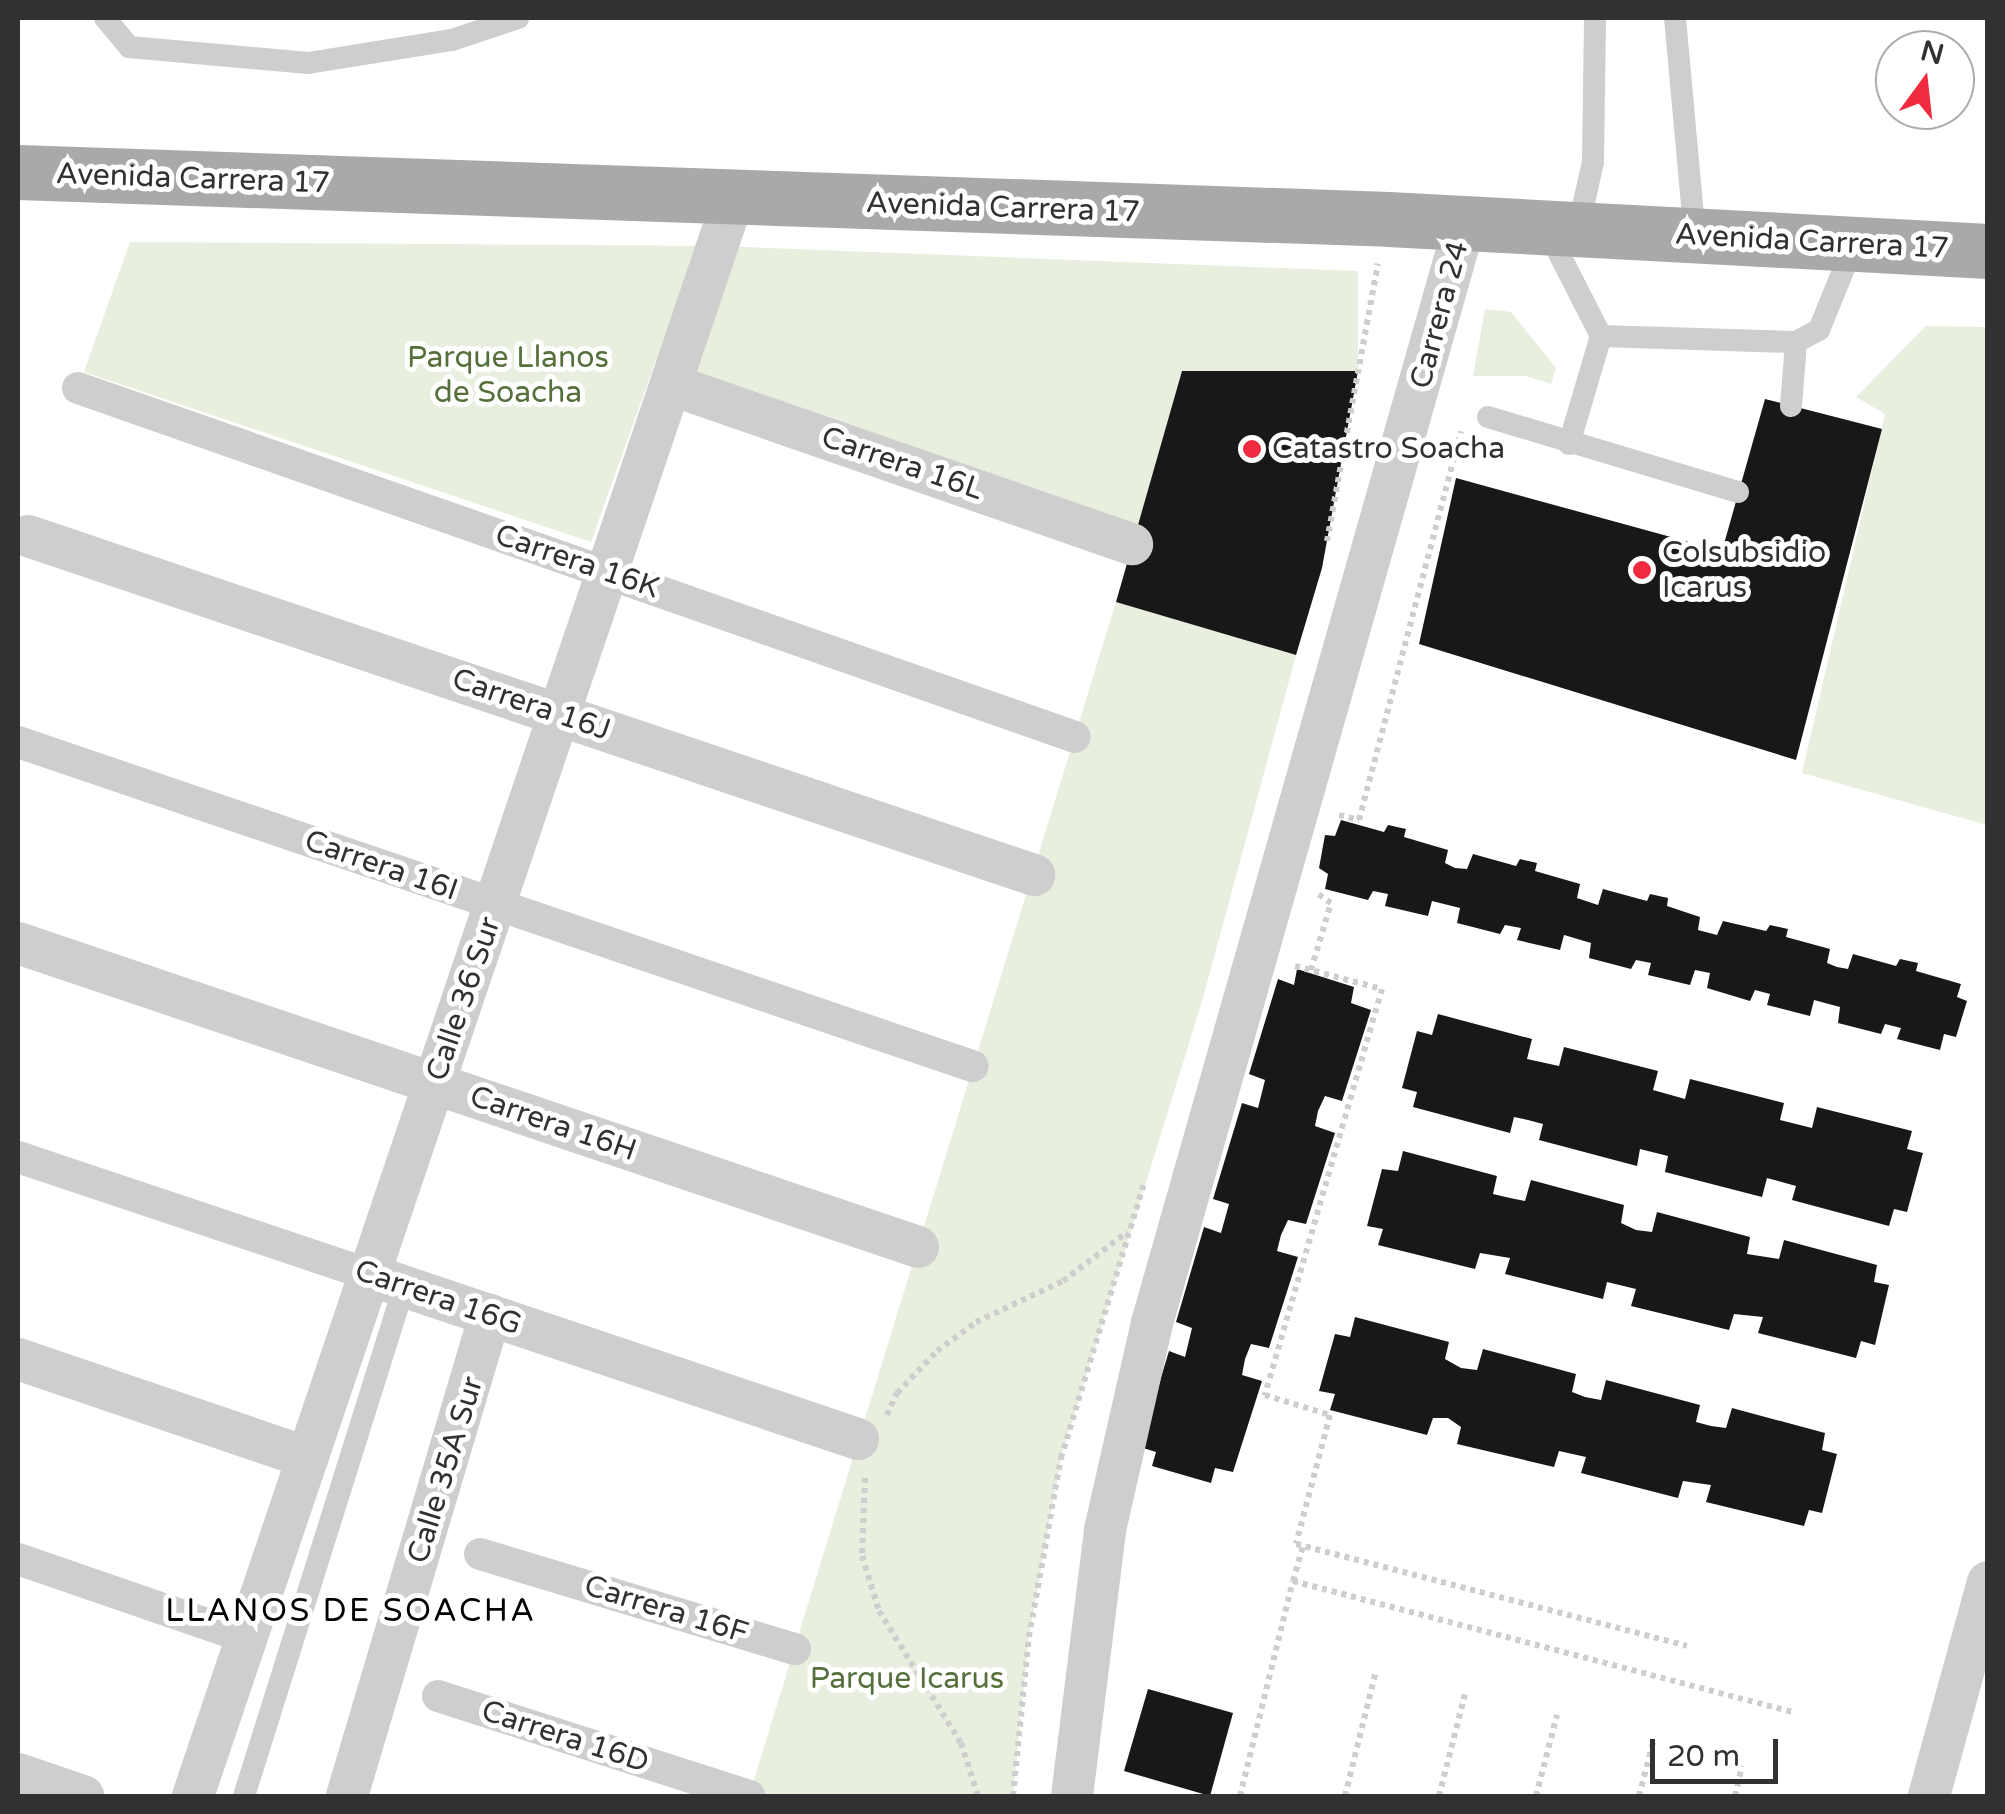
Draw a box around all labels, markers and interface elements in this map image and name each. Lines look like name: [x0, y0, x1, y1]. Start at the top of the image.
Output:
north arrow: [1875, 30, 1975, 130]
text: N: [1917, 34, 1947, 72]
street label: Avenida Carrera 17: [55, 156, 331, 202]
street label: Avenida Carrera 17: [865, 185, 1141, 231]
street label: Avenida Carrera 17: [1674, 217, 1950, 267]
street label: Carrera 24: [1403, 237, 1477, 393]
park label: Parque Llanos de Soacha: [407, 340, 609, 410]
street label: Carrera 16L: [817, 420, 987, 508]
place label: Catastro Soacha: [1272, 431, 1505, 467]
marker: Catastro Soacha: [1241, 438, 1263, 460]
street label: Carrera 16K: [490, 517, 664, 607]
place label: Colsubsidio Icarus: [1662, 535, 1826, 606]
marker: Colsubsidio Icarus: [1631, 559, 1653, 581]
street label: Carrera 16J: [447, 661, 615, 749]
street label: Carrera 16I: [300, 823, 462, 909]
street label: Calle 36 Sur: [419, 912, 509, 1086]
street label: Carrera 16H: [465, 1079, 641, 1169]
street label: Carrera 16G: [350, 1253, 526, 1343]
street label: Calle 35A Sur: [401, 1372, 491, 1568]
street label: Carrera 16F: [580, 1568, 752, 1652]
district label: LLANOS DE SOACHA: [165, 1592, 537, 1630]
park label: Parque Icarus: [810, 1661, 1004, 1697]
street label: Carrera 16D: [477, 1693, 653, 1781]
scale bar: [1655, 1719, 1782, 1781]
text: 20 m: [1667, 1738, 1740, 1775]

